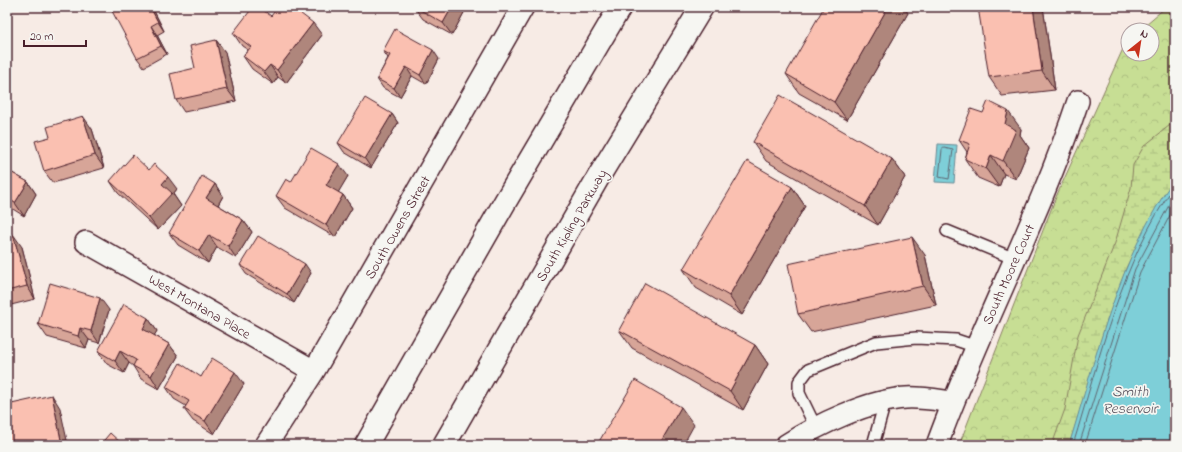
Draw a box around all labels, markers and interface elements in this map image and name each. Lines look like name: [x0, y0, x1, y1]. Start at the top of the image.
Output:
scale bar: [24, 22, 86, 48]
north arrow: [1120, 22, 1160, 62]
text: N: [1137, 25, 1152, 43]
text: 20 m: [30, 28, 53, 46]
street label: South Kipling Parkway: [531, 165, 614, 286]
street label: South Owens Street: [360, 172, 437, 283]
street label: South Moore Court: [978, 221, 1041, 328]
street label: West Montana Place: [144, 269, 255, 346]
water label: Smith Reservoir: [1103, 381, 1160, 420]

